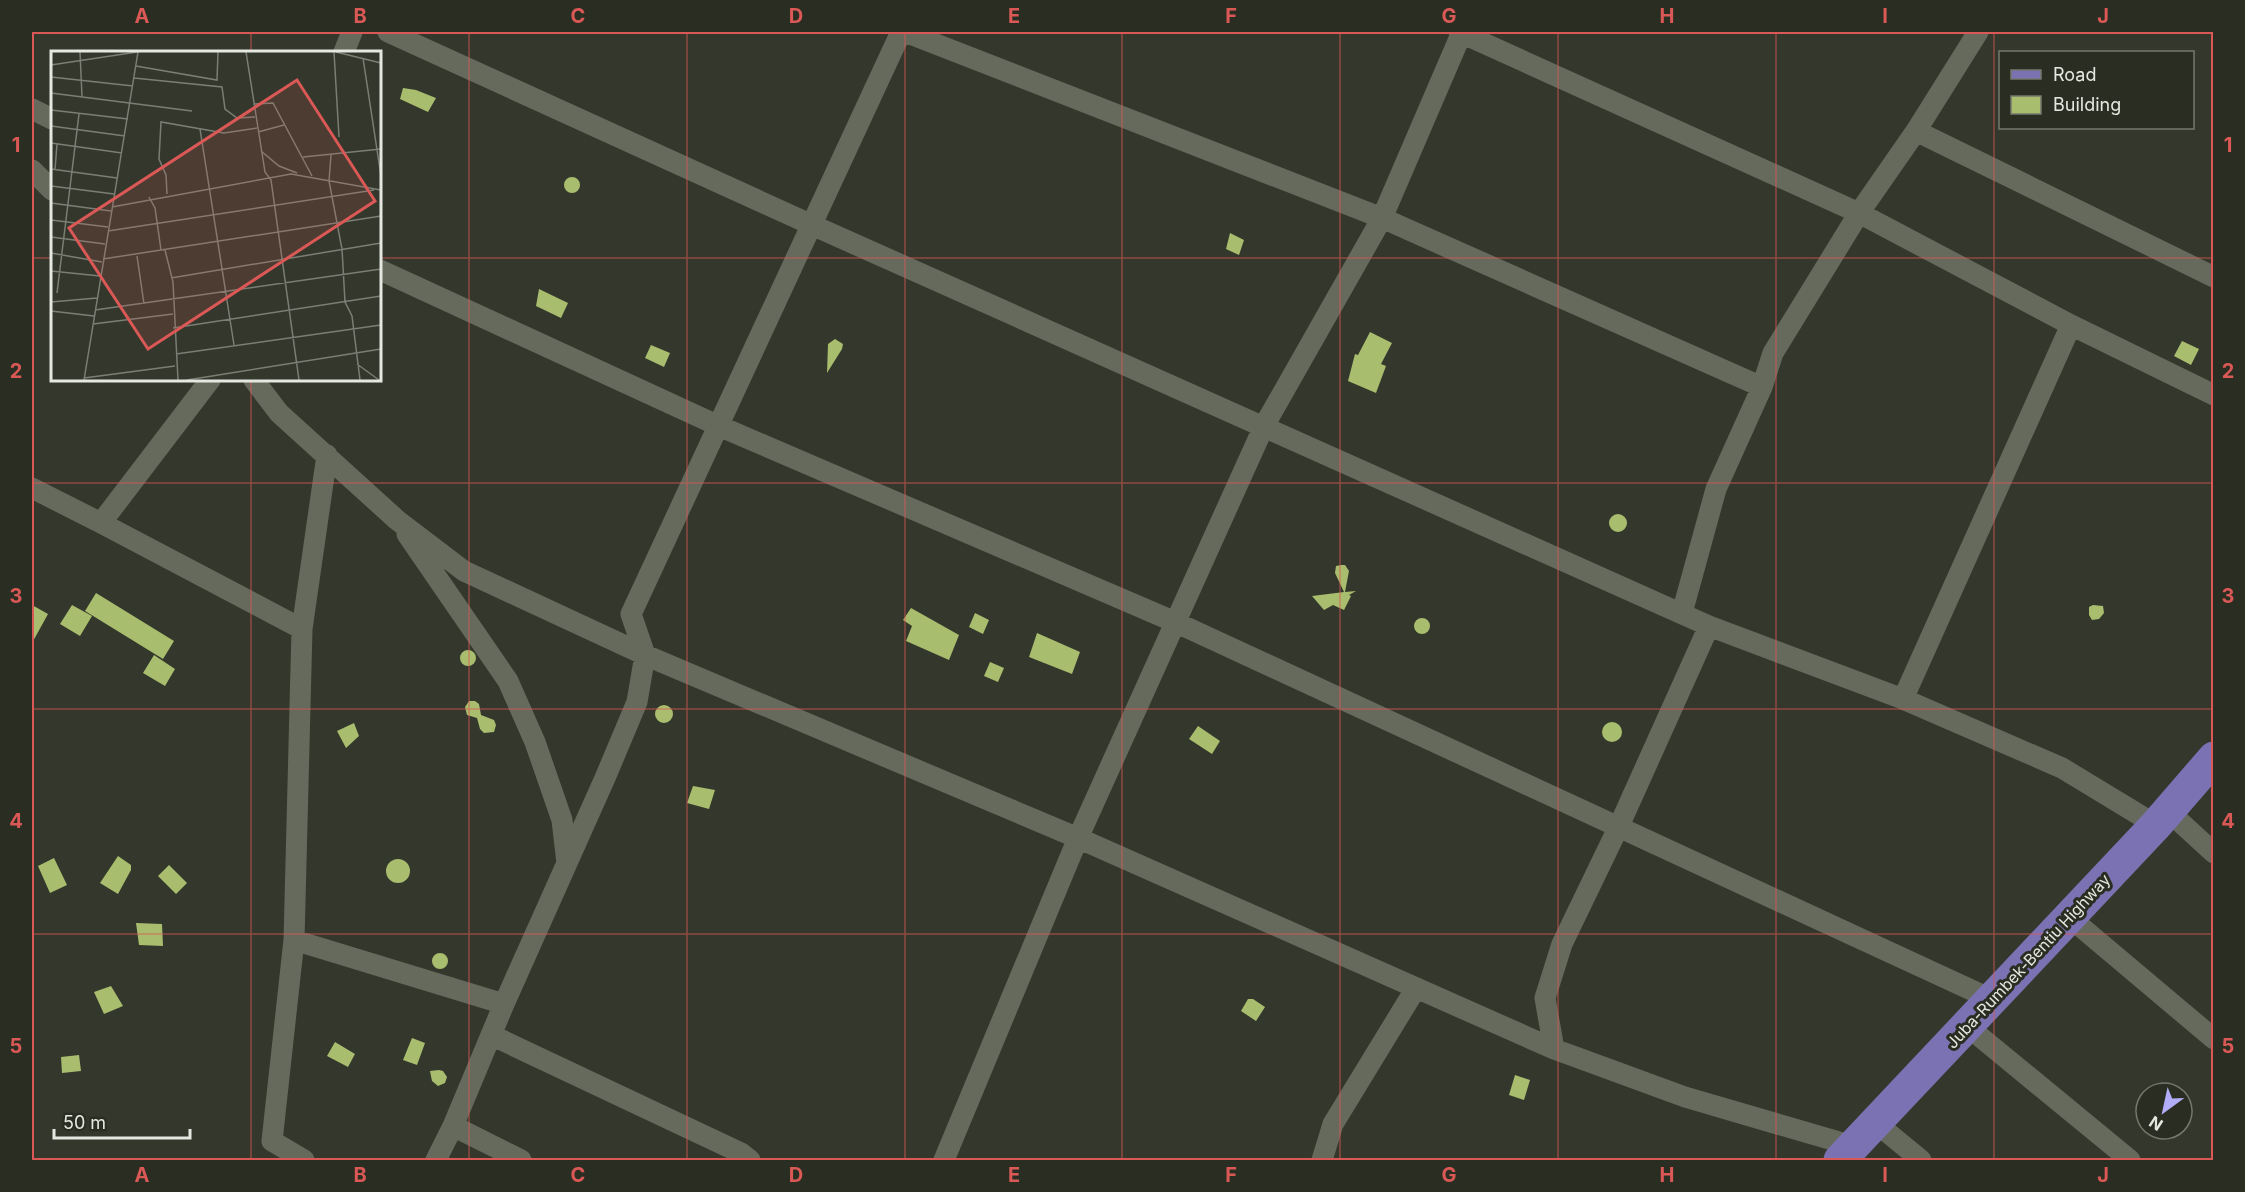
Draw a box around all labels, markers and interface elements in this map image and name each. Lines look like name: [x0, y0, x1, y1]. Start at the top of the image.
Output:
text: A: [135, 4, 150, 28]
text: B: [353, 4, 367, 28]
text: C: [571, 4, 585, 28]
text: D: [789, 4, 803, 28]
text: E: [1008, 4, 1020, 28]
text: F: [1225, 4, 1237, 28]
text: G: [1441, 4, 1457, 28]
text: H: [1660, 4, 1674, 28]
text: I: [1882, 4, 1888, 28]
text: J: [2097, 4, 2109, 28]
inset map: [51, 51, 381, 381]
legend: [1999, 51, 2194, 129]
text: Road: [2053, 64, 2096, 85]
text: Building: [2053, 94, 2121, 115]
text: 1: [12, 133, 20, 157]
text: 1: [2224, 133, 2232, 157]
text: 2: [10, 359, 22, 383]
text: 2: [2222, 359, 2234, 383]
text: 3: [10, 584, 22, 608]
text: 3: [2222, 584, 2234, 608]
text: 4: [9, 809, 23, 833]
text: 4: [2221, 809, 2235, 833]
street label: Juba-Rumbek-Bentiu Highway: [1942, 870, 2114, 1052]
text: 5: [10, 1034, 22, 1058]
text: 5: [2222, 1034, 2234, 1058]
north arrow: [2134, 1081, 2194, 1141]
scale bar: [54, 1102, 190, 1140]
text: 50 m: [63, 1112, 106, 1133]
text: N: [2145, 1112, 2166, 1135]
text: A: [135, 1163, 150, 1187]
text: B: [353, 1163, 367, 1187]
text: C: [571, 1163, 585, 1187]
text: D: [789, 1163, 803, 1187]
text: E: [1008, 1163, 1020, 1187]
text: F: [1225, 1163, 1237, 1187]
text: G: [1441, 1163, 1457, 1187]
text: H: [1660, 1163, 1674, 1187]
text: I: [1882, 1163, 1888, 1187]
text: J: [2097, 1163, 2109, 1187]

